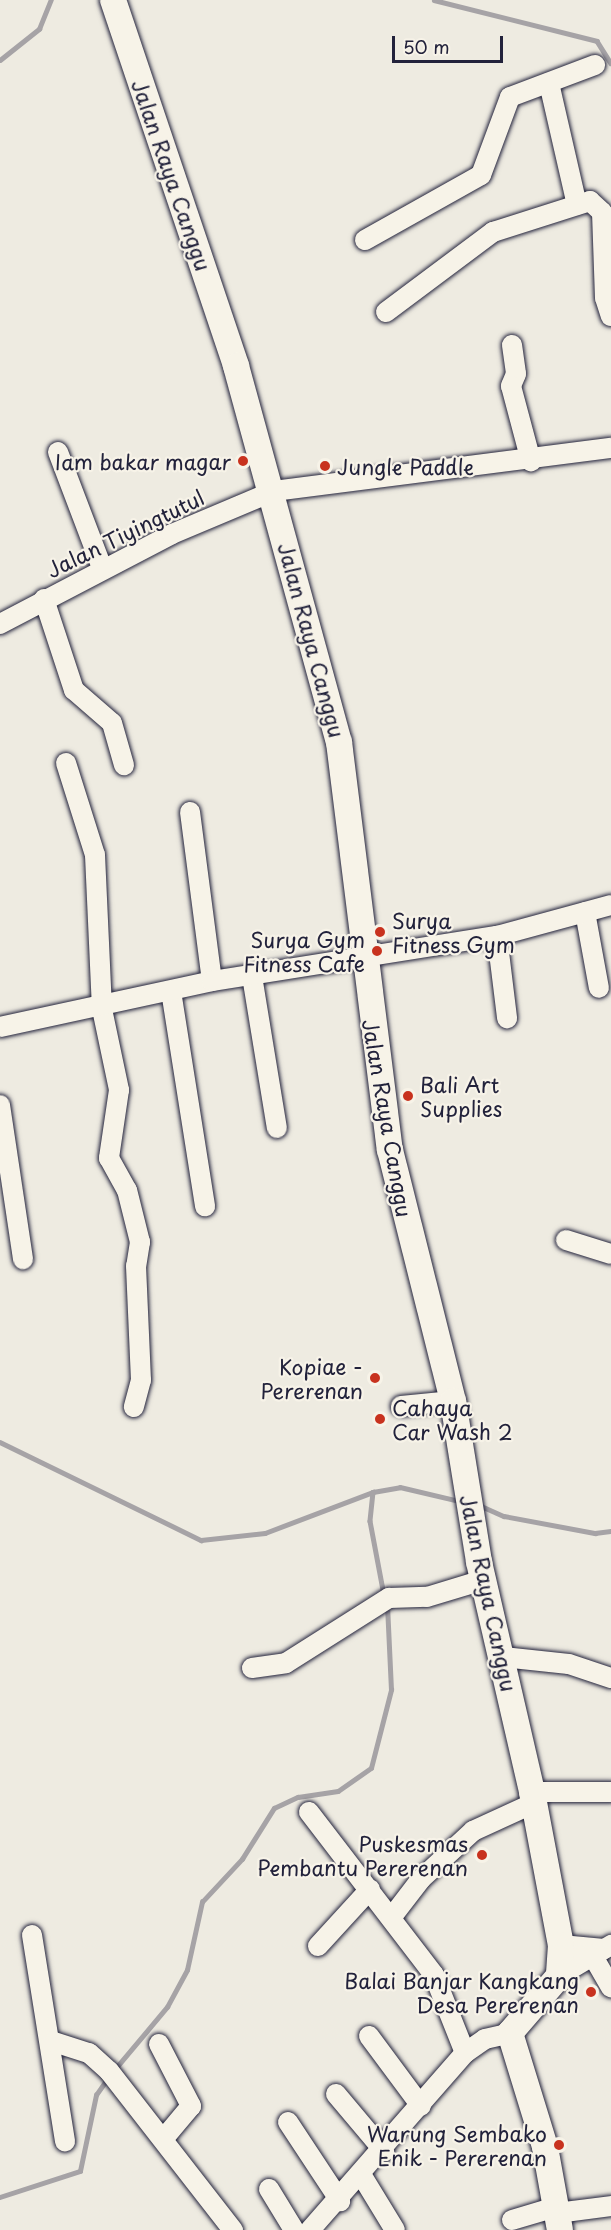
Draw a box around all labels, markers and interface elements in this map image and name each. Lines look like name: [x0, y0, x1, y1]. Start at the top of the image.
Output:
scale bar: [395, 24, 506, 62]
text: 50 m: [403, 33, 450, 60]
street label: Jalan Raya Canggu: [127, 76, 217, 274]
place label: Iam bakar magar: [52, 448, 231, 474]
place label: Jungle Paddle: [337, 453, 477, 479]
marker: Iam bakar magar: [236, 454, 250, 468]
marker: Jungle Paddle: [318, 459, 332, 473]
street label: Jalan Tiyingtutul: [42, 484, 208, 582]
street label: Jalan Raya Canggu: [274, 540, 350, 740]
place label: Surya Fitness Gym: [392, 907, 516, 957]
marker: Surya Fitness Gym: [373, 925, 387, 939]
place label: Surya Gym Fitness Cafe: [242, 926, 365, 976]
marker: Surya Gym Fitness Cafe: [370, 944, 384, 958]
street label: Jalan Raya Canggu: [358, 1017, 418, 1219]
place label: Bali Art Supplies: [420, 1071, 502, 1121]
marker: Bali Art Supplies: [401, 1089, 415, 1103]
place label: Kopiae - Pererenan: [260, 1353, 363, 1403]
marker: Kopiae - Pererenan: [368, 1371, 382, 1385]
place label: Cahaya Car Wash 2: [392, 1394, 513, 1444]
marker: Cahaya Car Wash 2: [373, 1412, 387, 1426]
street label: Jalan Raya Canggu: [456, 1492, 522, 1694]
place label: Puskesmas Pembantu Pererenan: [258, 1830, 468, 1880]
marker: Puskesmas Pembantu Pererenan: [473, 1846, 491, 1864]
place label: Balai Banjar Kangkang Desa Pererenan: [343, 1967, 579, 2017]
marker: Balai Banjar Kangkang Desa Pererenan: [584, 1985, 598, 1999]
place label: Warung Sembako Enik - Pererenan: [367, 2120, 547, 2170]
marker: Warung Sembako Enik - Pererenan: [552, 2138, 566, 2152]

